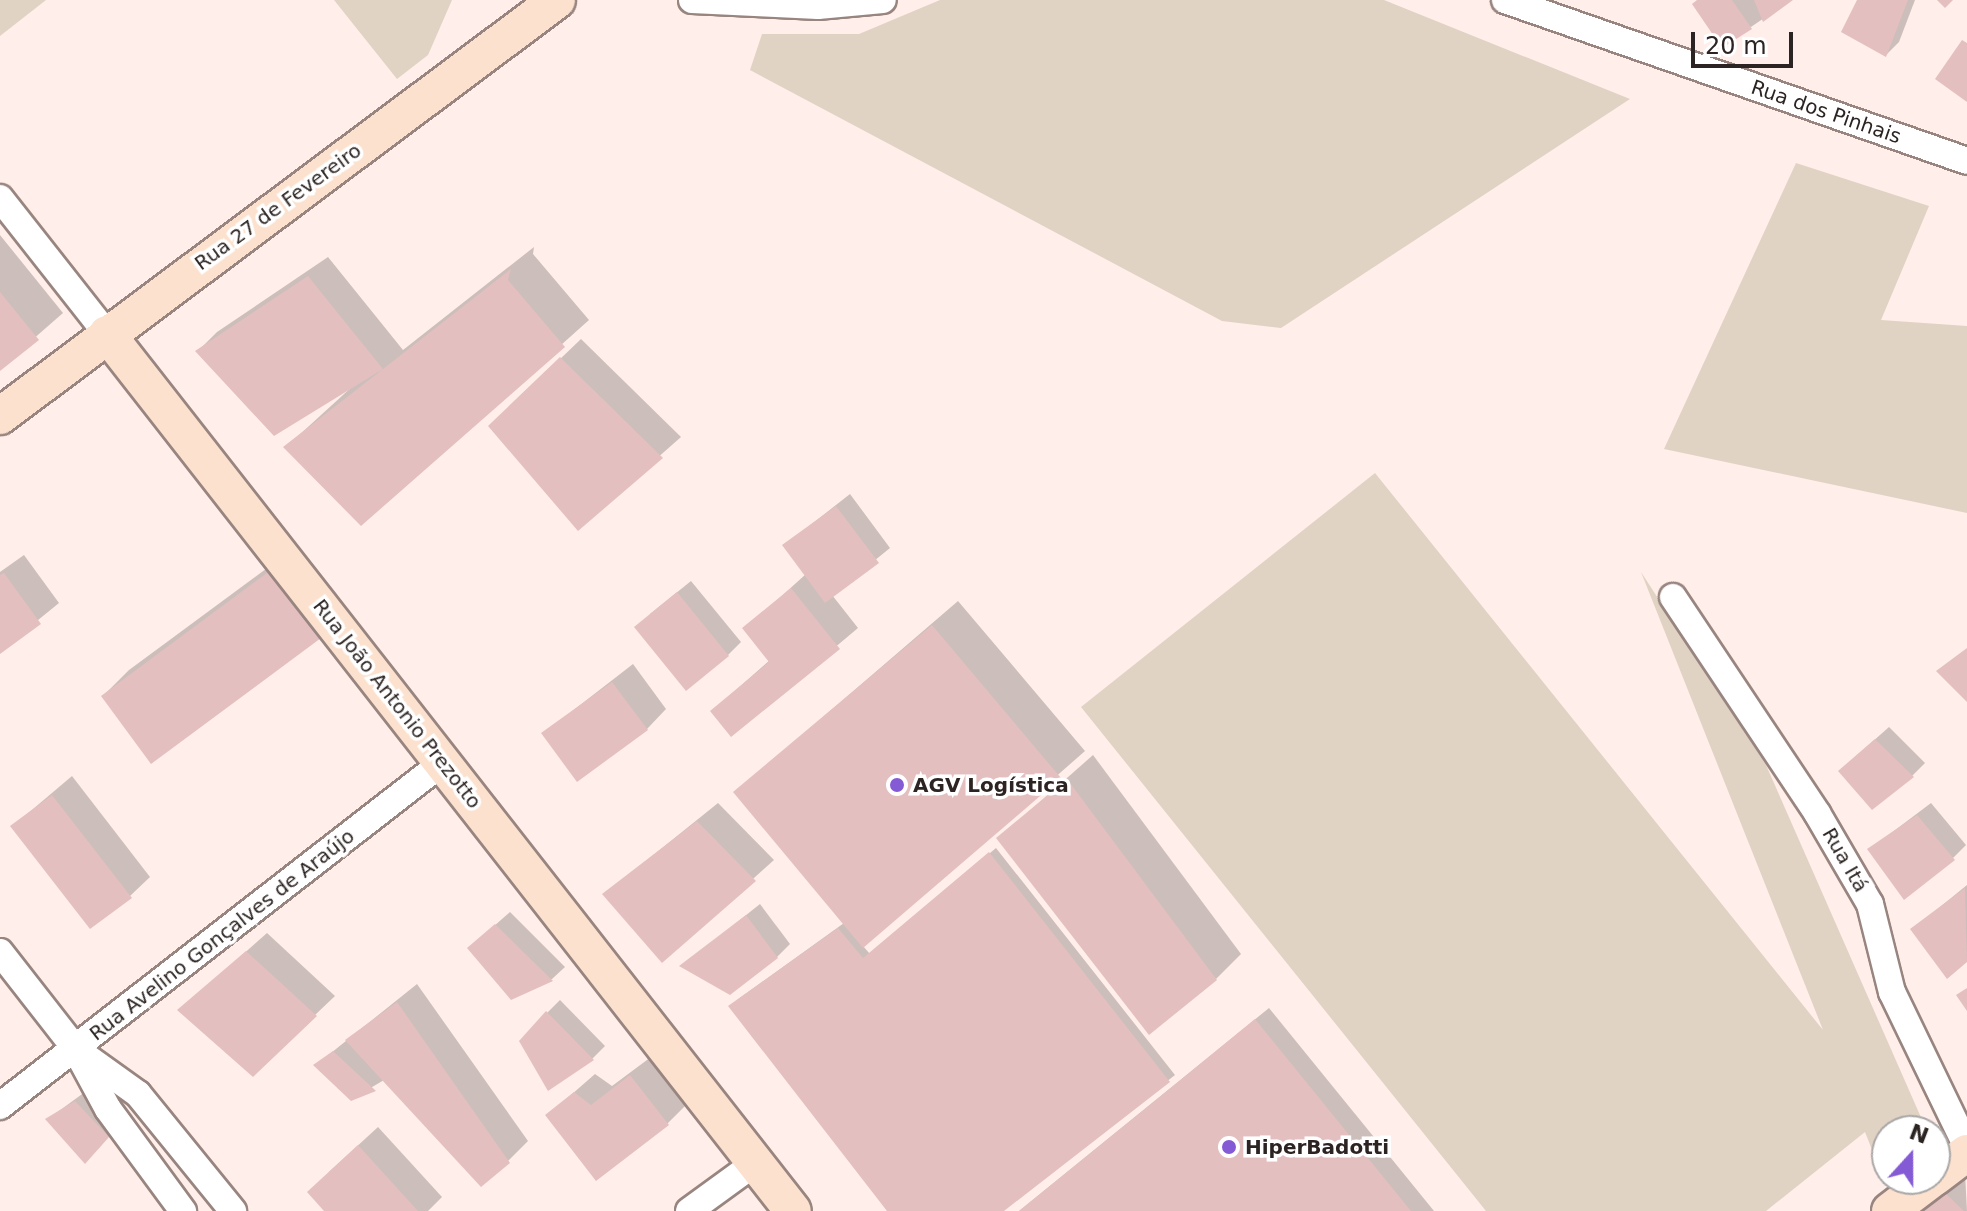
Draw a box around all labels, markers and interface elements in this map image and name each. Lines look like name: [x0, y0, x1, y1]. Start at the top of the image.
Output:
scale bar: [1695, 16, 1797, 66]
text: 20 m: [1705, 32, 1767, 60]
street label: Rua dos Pinhais: [1748, 75, 1904, 149]
street label: Rua 27 de Fevereiro: [190, 139, 366, 275]
street label: Rua João Antonio Prezotto: [308, 595, 486, 813]
place label: AGV Logística: [913, 773, 1069, 797]
marker: AGV Logística: [888, 776, 906, 794]
street label: Rua Avelino Gonçalves de Araújo: [85, 824, 359, 1046]
street label: Rua Itá: [1817, 824, 1873, 896]
north arrow: [1871, 1115, 1951, 1195]
text: N: [1906, 1119, 1932, 1149]
place label: HiperBadotti: [1245, 1135, 1389, 1159]
marker: HiperBadotti: [1220, 1138, 1238, 1156]

